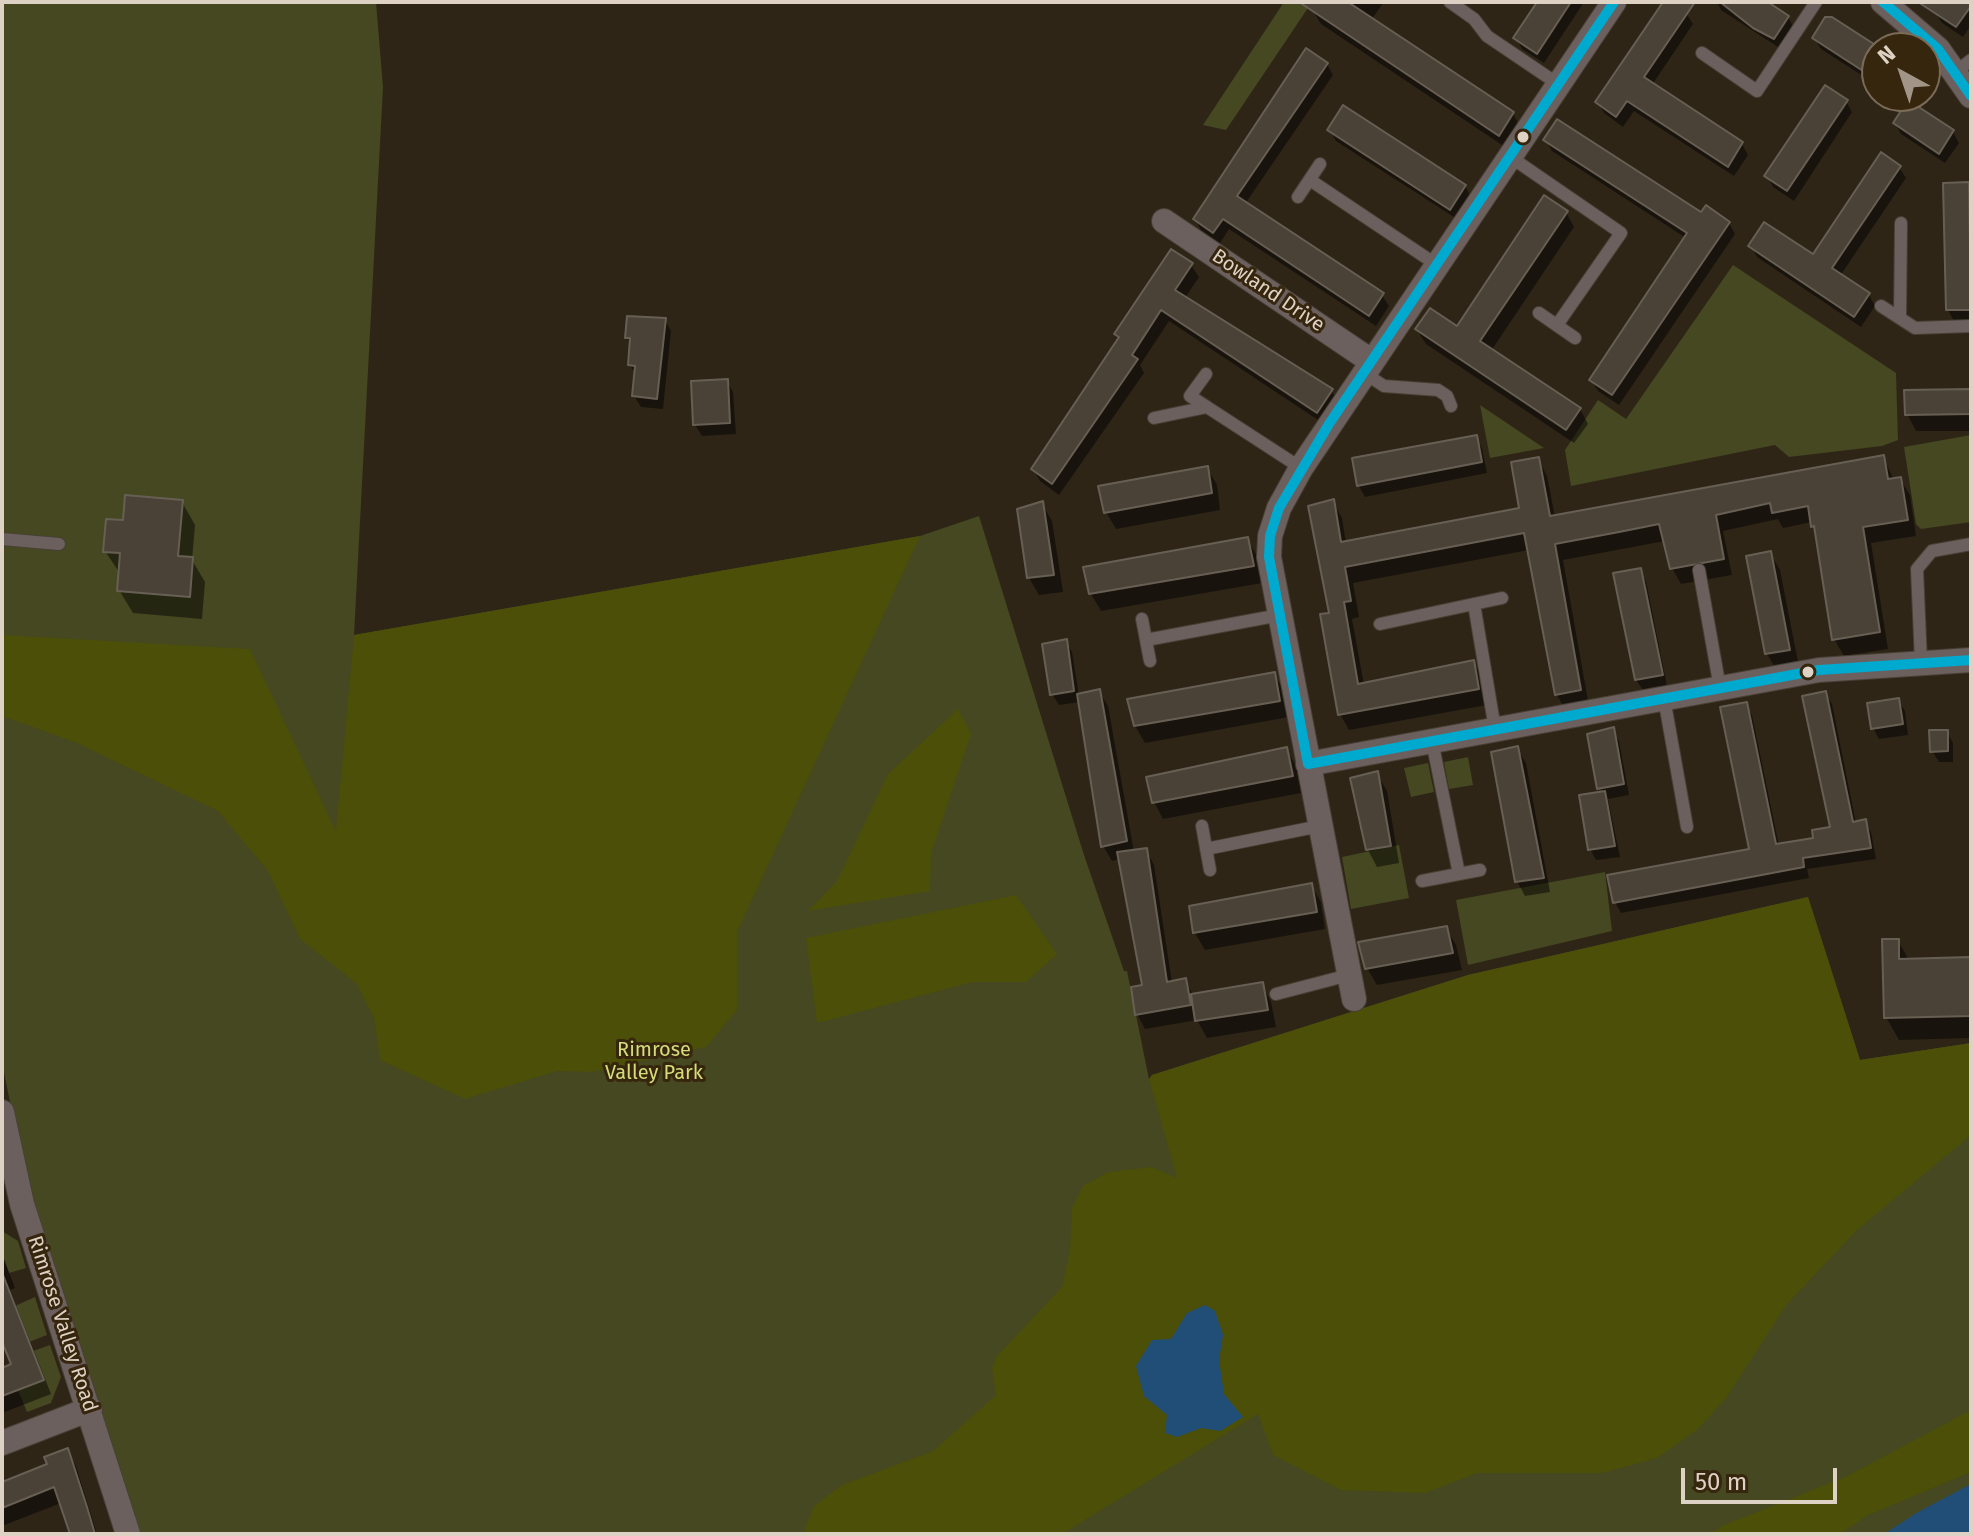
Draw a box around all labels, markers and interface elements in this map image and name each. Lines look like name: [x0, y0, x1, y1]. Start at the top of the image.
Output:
north arrow: [1861, 32, 1941, 112]
text: N: [1872, 40, 1901, 70]
unlabelled marker: [1515, 129, 1531, 145]
street label: Bowland Drive: [1207, 245, 1329, 337]
unlabelled marker: [1800, 664, 1816, 680]
park label: Rimrose Valley Park: [605, 1038, 703, 1085]
street label: Rimrose Valley Road: [22, 1233, 102, 1415]
scale bar: [1685, 1452, 1841, 1502]
text: 50 m: [1695, 1468, 1747, 1496]

